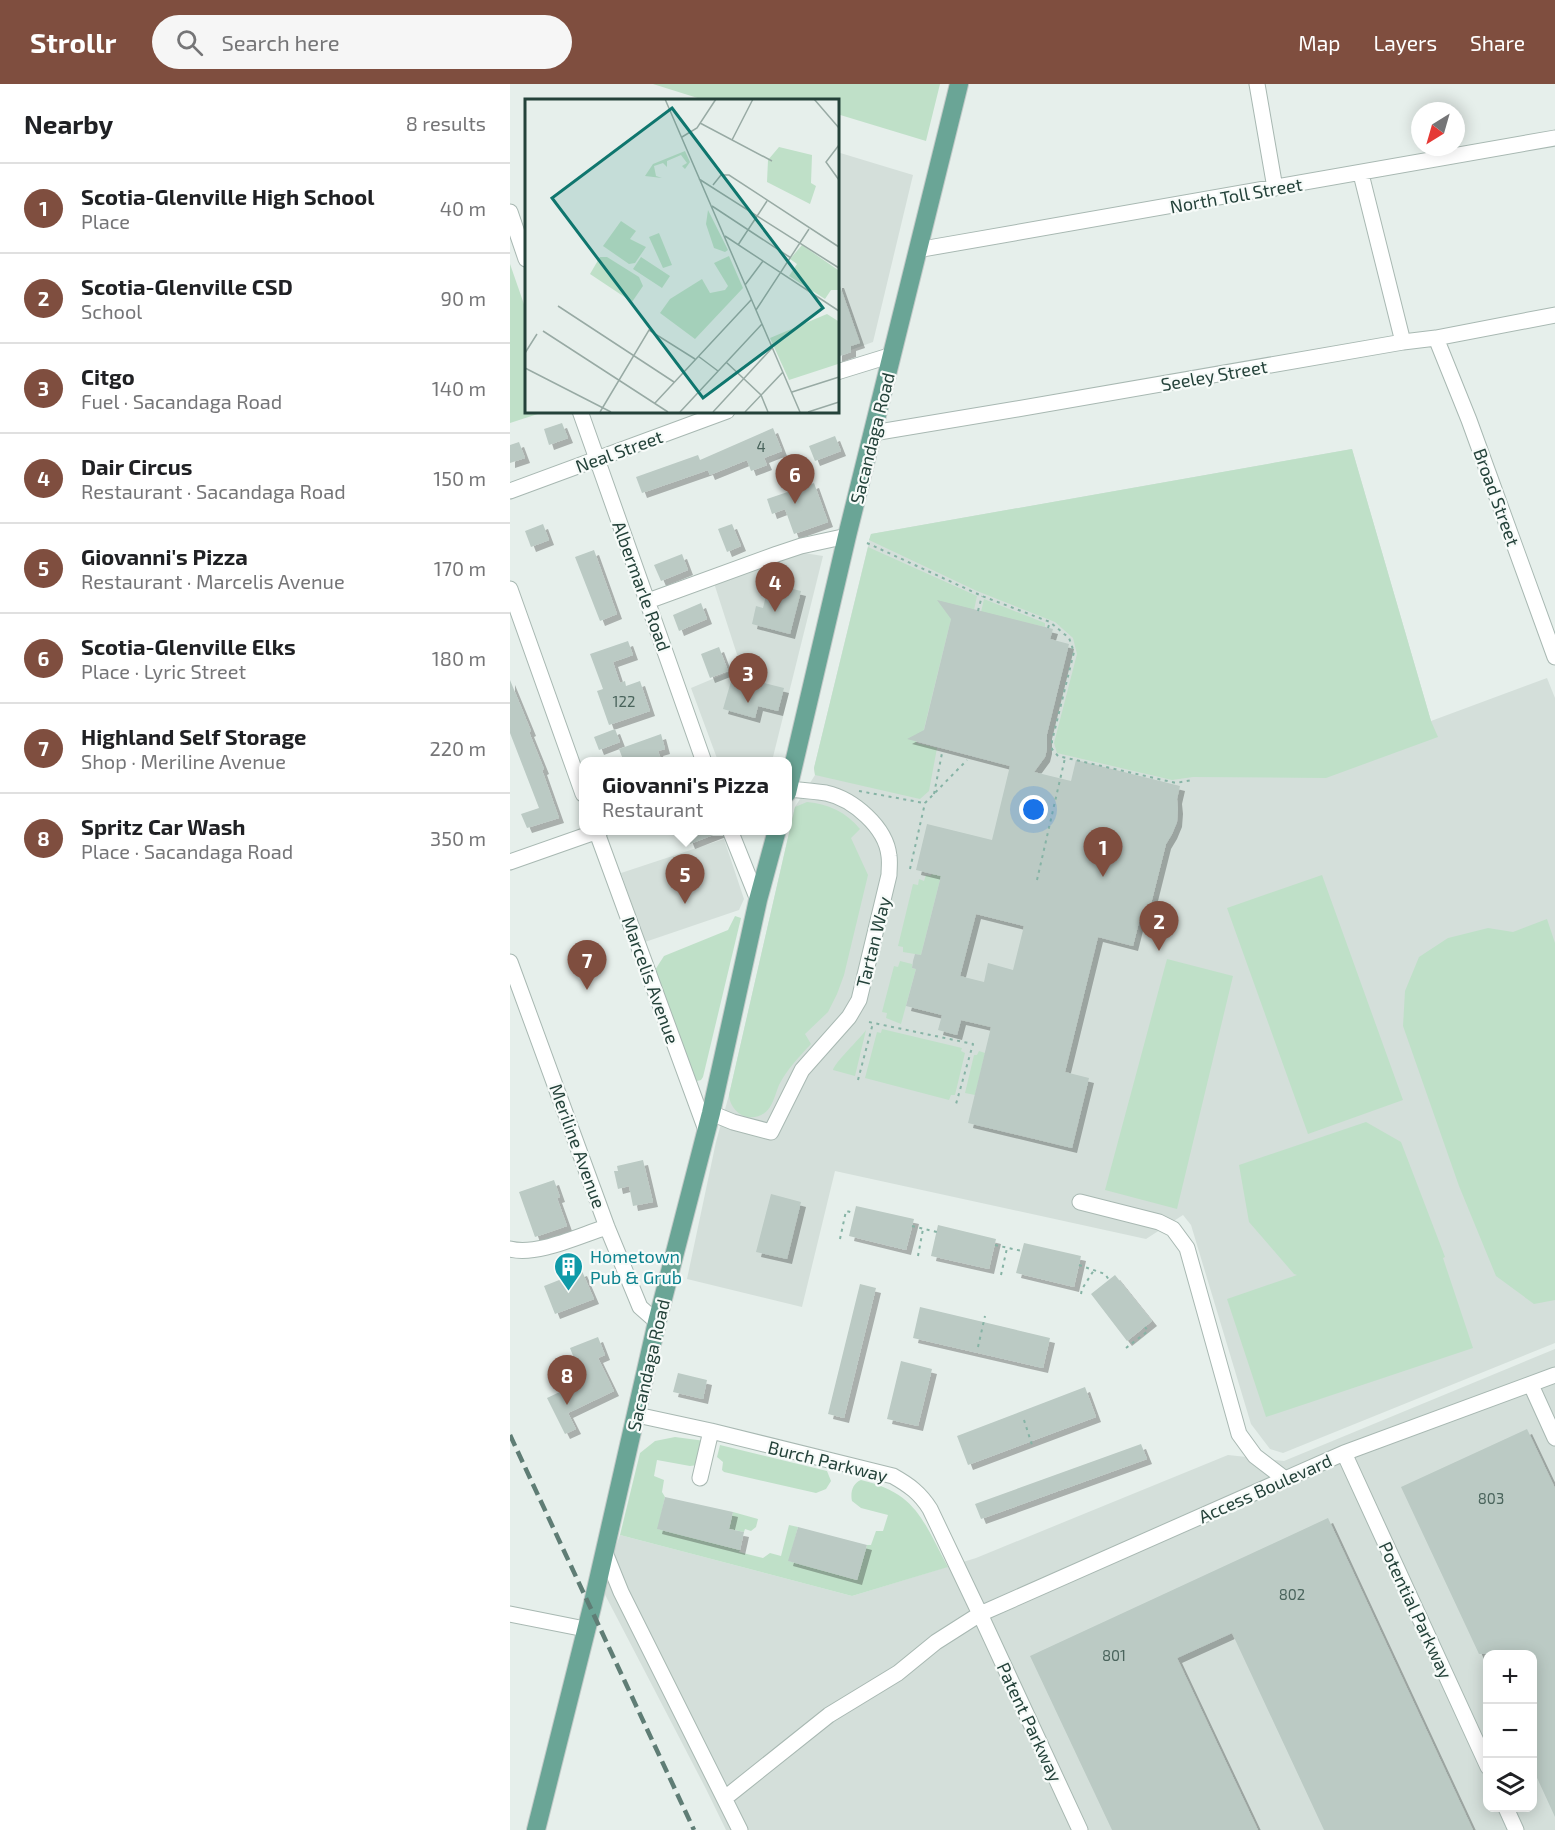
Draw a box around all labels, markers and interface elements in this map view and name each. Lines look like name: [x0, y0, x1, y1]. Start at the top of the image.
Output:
search box: [152, 15, 572, 69]
text: Strollr: [30, 25, 116, 59]
icon: search: [173, 26, 206, 59]
text: Search here: [221, 29, 340, 55]
text: Map: [1298, 30, 1340, 55]
text: Layers: [1373, 30, 1437, 55]
text: Share: [1470, 30, 1525, 55]
inset map: [525, 99, 838, 412]
north arrow: [1411, 102, 1465, 156]
text: Nearby: [24, 108, 113, 139]
text: 8 results: [406, 111, 486, 135]
street label: North Toll Street: [1168, 173, 1304, 217]
text: Scotia-Glenville High School: [81, 183, 374, 209]
text: 1: [39, 196, 48, 220]
text: 40 m: [440, 196, 486, 220]
text: Place: [81, 209, 130, 233]
text: Scotia-Glenville CSD: [81, 273, 293, 299]
text: 2: [38, 286, 49, 310]
text: 90 m: [441, 286, 486, 310]
text: School: [81, 299, 142, 323]
street label: Seeley Street: [1159, 355, 1269, 395]
text: Citgo: [81, 363, 135, 389]
street label: Sacandaga Road: [845, 370, 899, 506]
text: 3: [38, 376, 49, 400]
text: 140 m: [432, 376, 486, 400]
text: Fuel · Sacandaga Road: [81, 389, 282, 413]
street label: Neal Street: [572, 425, 666, 477]
house number: 4: [756, 437, 766, 455]
street label: Broad Street: [1469, 445, 1525, 549]
text: Dair Circus: [81, 453, 193, 479]
pin: 6: [776, 454, 814, 504]
text: 4: [37, 466, 50, 490]
text: 150 m: [433, 466, 486, 490]
text: Restaurant · Sacandaga Road: [81, 479, 346, 503]
street label: Albermarle Road: [608, 518, 676, 654]
text: Giovanni's Pizza: [81, 543, 248, 569]
text: 5: [38, 556, 49, 580]
text: 170 m: [434, 556, 486, 580]
pin: 4: [756, 562, 794, 612]
text: Restaurant · Marcelis Avenue: [81, 569, 345, 593]
text: Scotia-Glenville Elks: [81, 633, 296, 659]
text: 6: [38, 646, 49, 670]
text: 180 m: [432, 646, 486, 670]
pin: 3: [728, 654, 768, 703]
text: Place · Lyric Street: [81, 659, 246, 683]
house number: 122: [613, 692, 635, 710]
text: Highland Self Storage: [81, 723, 306, 749]
text: 7: [38, 736, 49, 760]
text: 220 m: [429, 736, 486, 760]
text: Shop · Meriline Avenue: [81, 749, 286, 773]
popup: [579, 757, 792, 835]
text: Giovanni's Pizza: [602, 771, 769, 797]
your location: [1019, 795, 1048, 824]
text: Restaurant: [602, 797, 703, 821]
text: Spritz Car Wash: [81, 813, 246, 839]
text: 8: [37, 826, 50, 850]
text: 350 m: [430, 826, 486, 850]
pin: 1: [1084, 828, 1122, 877]
text: Place · Sacandaga Road: [81, 839, 293, 863]
pin: 5: [666, 854, 705, 904]
street label: Tartan Way: [851, 894, 895, 990]
pin: 2: [1140, 902, 1178, 951]
street label: Marcelis Avenue: [618, 913, 684, 1047]
pin: 7: [568, 940, 607, 990]
street label: Meriline Avenue: [545, 1081, 611, 1211]
place label: Hometown Pub & Grub: [590, 1245, 682, 1288]
building icon: Hometown Pub & Grub: [553, 1250, 585, 1292]
street label: Sacandaga Road: [622, 1297, 674, 1433]
pin: 8: [548, 1356, 586, 1405]
street label: Burch Parkway: [766, 1435, 891, 1487]
street label: Access Boulevard: [1195, 1449, 1335, 1527]
house number: 803: [1478, 1489, 1504, 1507]
street label: Potential Parkway: [1375, 1538, 1458, 1683]
house number: 802: [1279, 1585, 1305, 1603]
house number: 801: [1102, 1646, 1126, 1664]
map controls: [1483, 1650, 1537, 1812]
button: +: [1483, 1650, 1537, 1704]
street label: Patent Parkway: [993, 1659, 1067, 1786]
button: −: [1483, 1704, 1537, 1758]
button: layers: [1483, 1758, 1537, 1812]

